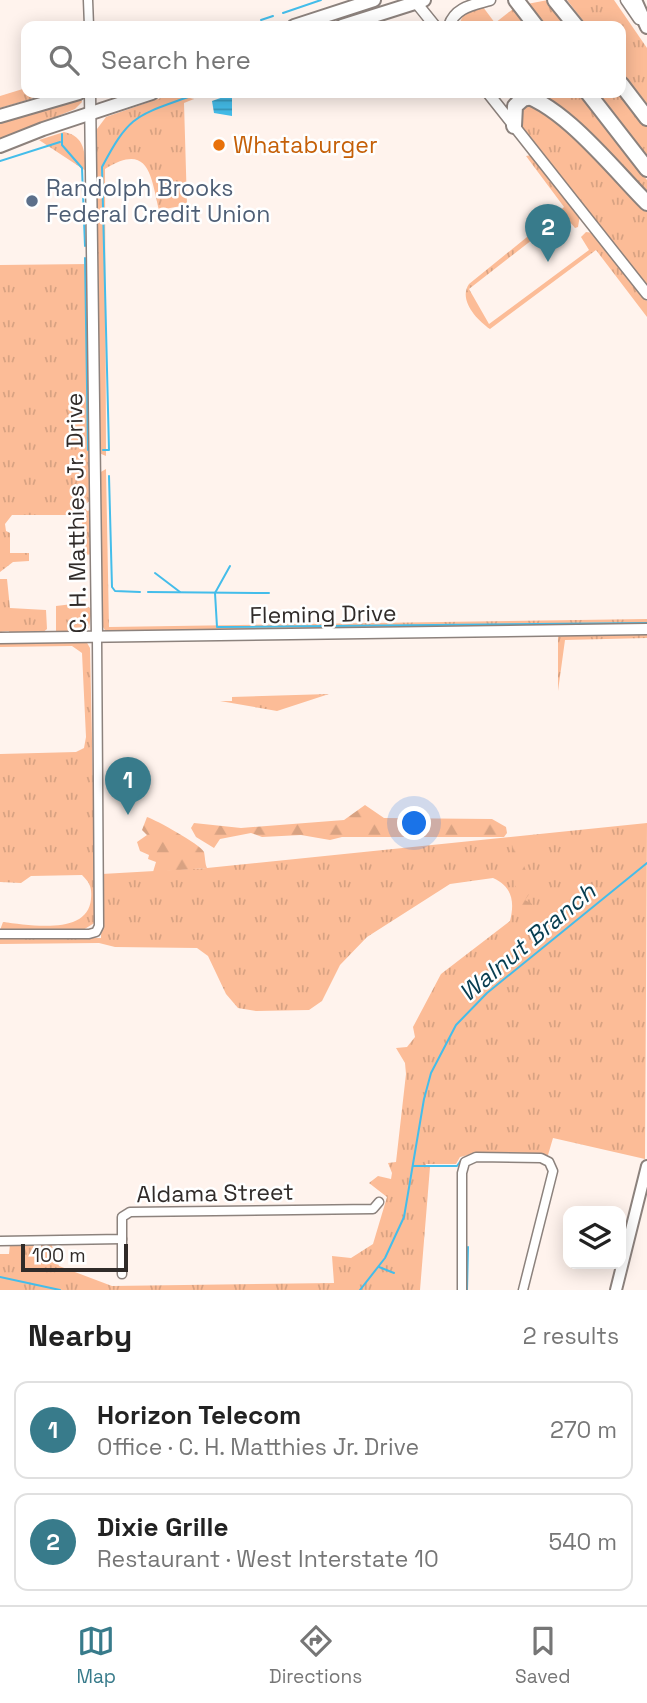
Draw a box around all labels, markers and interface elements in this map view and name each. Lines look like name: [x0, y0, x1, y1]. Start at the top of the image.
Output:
search box: [21, 21, 626, 98]
icon: search: [45, 41, 83, 79]
text: Search here: [101, 43, 251, 77]
place label: Whataburger: [233, 130, 378, 160]
marker: Whataburger: [211, 137, 227, 153]
place label: Randolph Brooks Federal Credit Union: [46, 173, 270, 229]
marker: Randolph Brooks Federal Credit Union: [24, 193, 40, 209]
pin: 2: [525, 204, 571, 262]
street label: C. H. Matthies Jr. Drive: [59, 392, 93, 634]
street label: Fleming Drive: [249, 598, 397, 630]
pin: 1: [105, 757, 151, 815]
your location: [397, 806, 431, 840]
water label: Walnut Branch: [452, 875, 603, 1008]
street label: Aldama Street: [136, 1177, 294, 1209]
map controls: [563, 1206, 626, 1269]
button: layers: [563, 1206, 626, 1269]
scale bar: [21, 1241, 128, 1273]
text: 100 m: [32, 1243, 86, 1268]
text: Nearby: [28, 1316, 132, 1355]
text: 2 results: [523, 1321, 619, 1351]
text: Horizon Telecom: [97, 1398, 301, 1432]
text: 1: [48, 1415, 58, 1445]
text: 270 m: [550, 1415, 617, 1445]
text: Office · C. H. Matthies Jr. Drive: [97, 1432, 419, 1462]
text: Dixie Grille: [97, 1510, 228, 1544]
text: 2: [46, 1527, 60, 1557]
text: 540 m: [548, 1527, 617, 1557]
text: Restaurant · West Interstate 10: [97, 1544, 439, 1574]
tab: Map: [76, 1622, 116, 1689]
tab: Directions: [269, 1622, 362, 1689]
tab: Saved: [515, 1622, 571, 1689]

